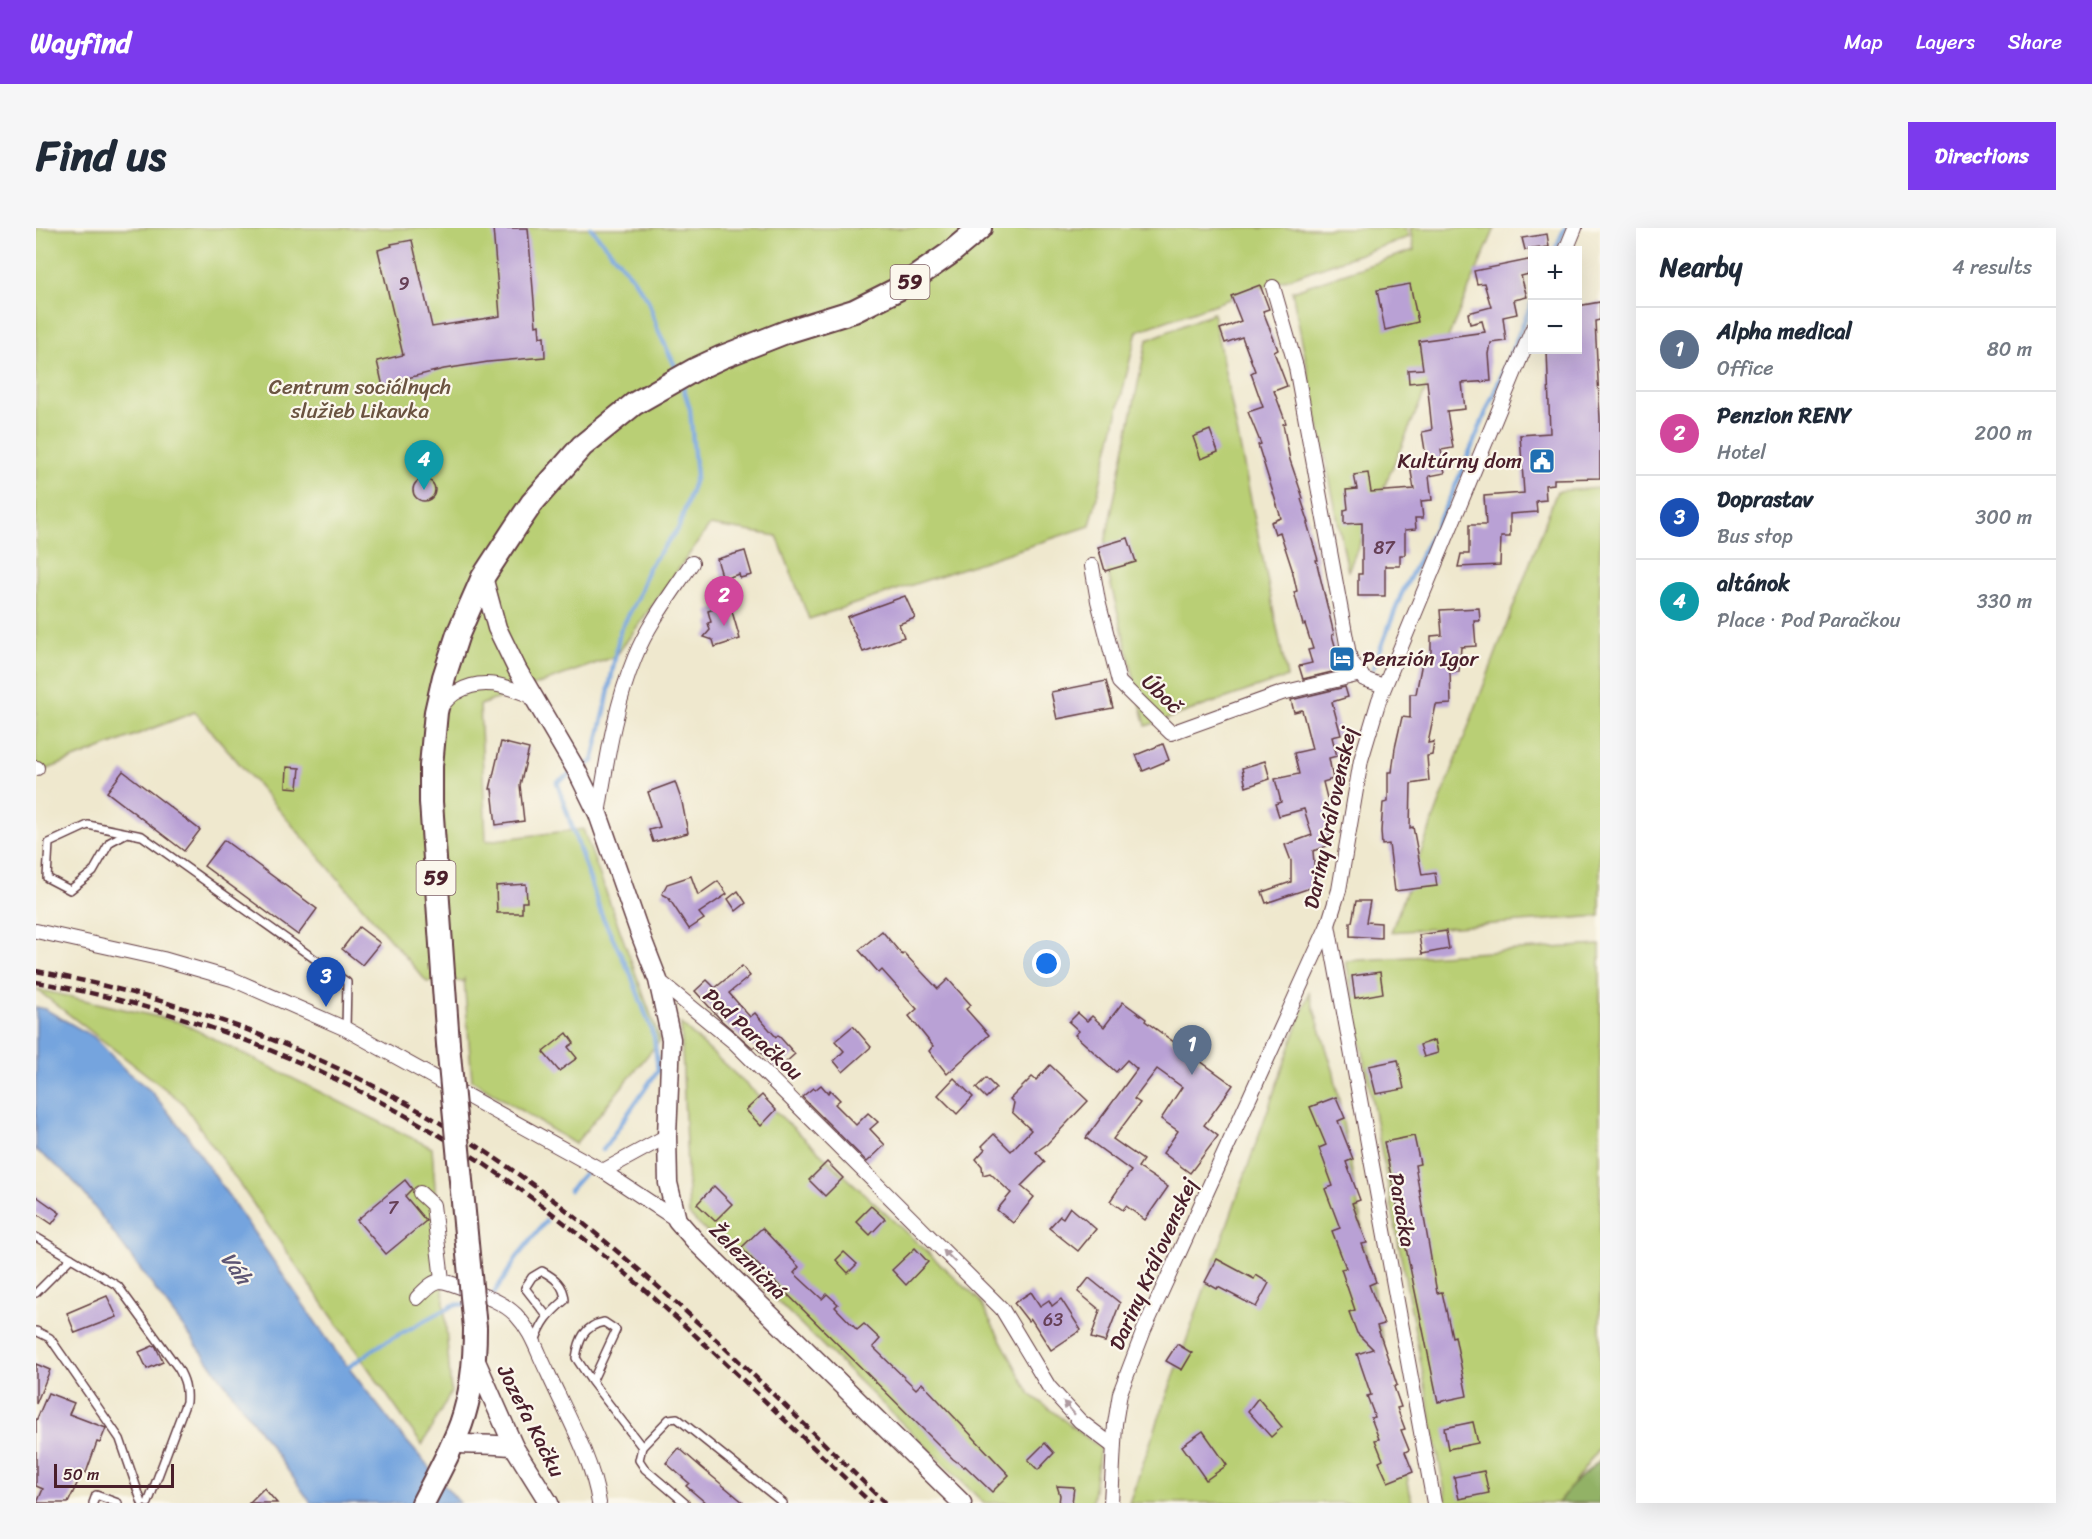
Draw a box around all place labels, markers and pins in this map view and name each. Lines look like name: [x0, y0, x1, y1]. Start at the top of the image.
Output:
pin: 4: [404, 440, 444, 490]
place label: Kultúrny dom: [1397, 442, 1522, 480]
public building icon: Kultúrny dom: [1527, 446, 1557, 476]
pin: 2: [704, 576, 744, 626]
place label: Penzión Igor: [1362, 640, 1479, 678]
hotel icon: Penzión Igor: [1327, 644, 1357, 674]
pin: 3: [306, 958, 346, 1007]
pin: 1: [1172, 1026, 1212, 1075]

